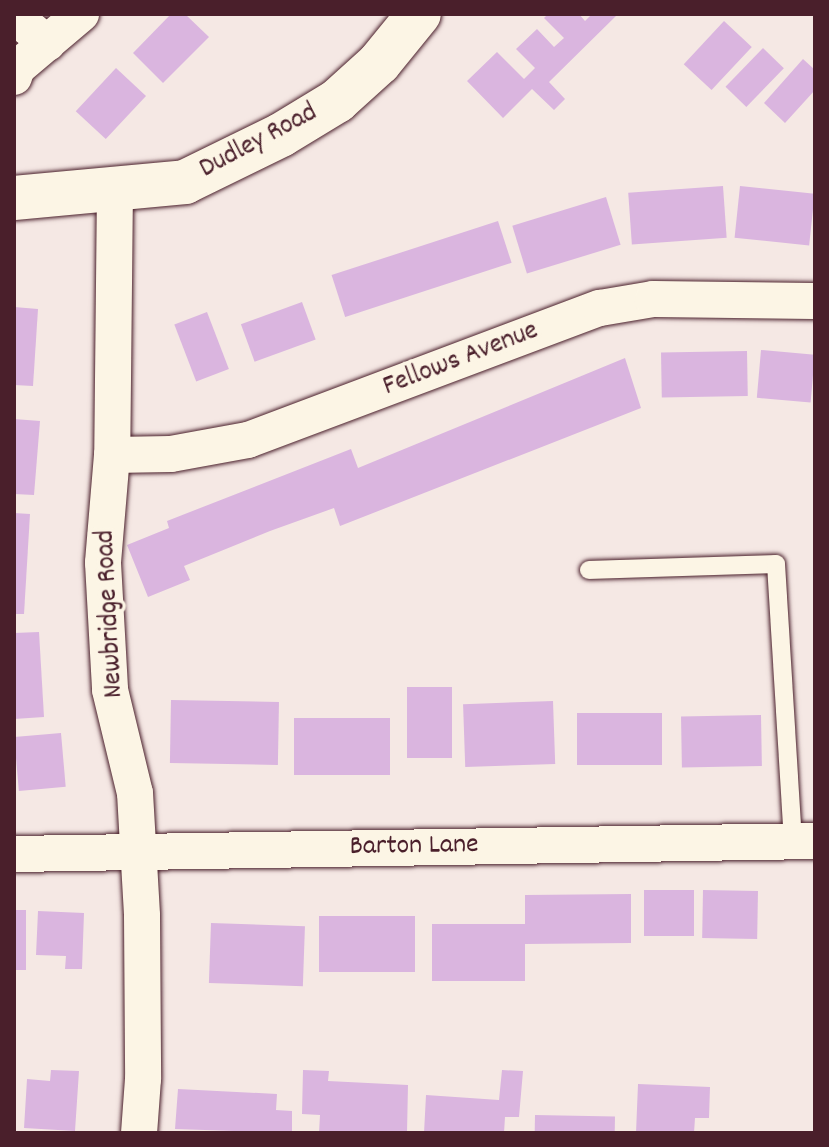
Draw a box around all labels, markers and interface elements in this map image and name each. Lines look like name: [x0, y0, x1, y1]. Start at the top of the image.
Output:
street label: Dudley Road: [194, 97, 324, 187]
street label: Fellows Avenue: [379, 315, 543, 405]
street label: Newbridge Road: [90, 529, 132, 699]
street label: Barton Lane: [349, 829, 479, 865]

